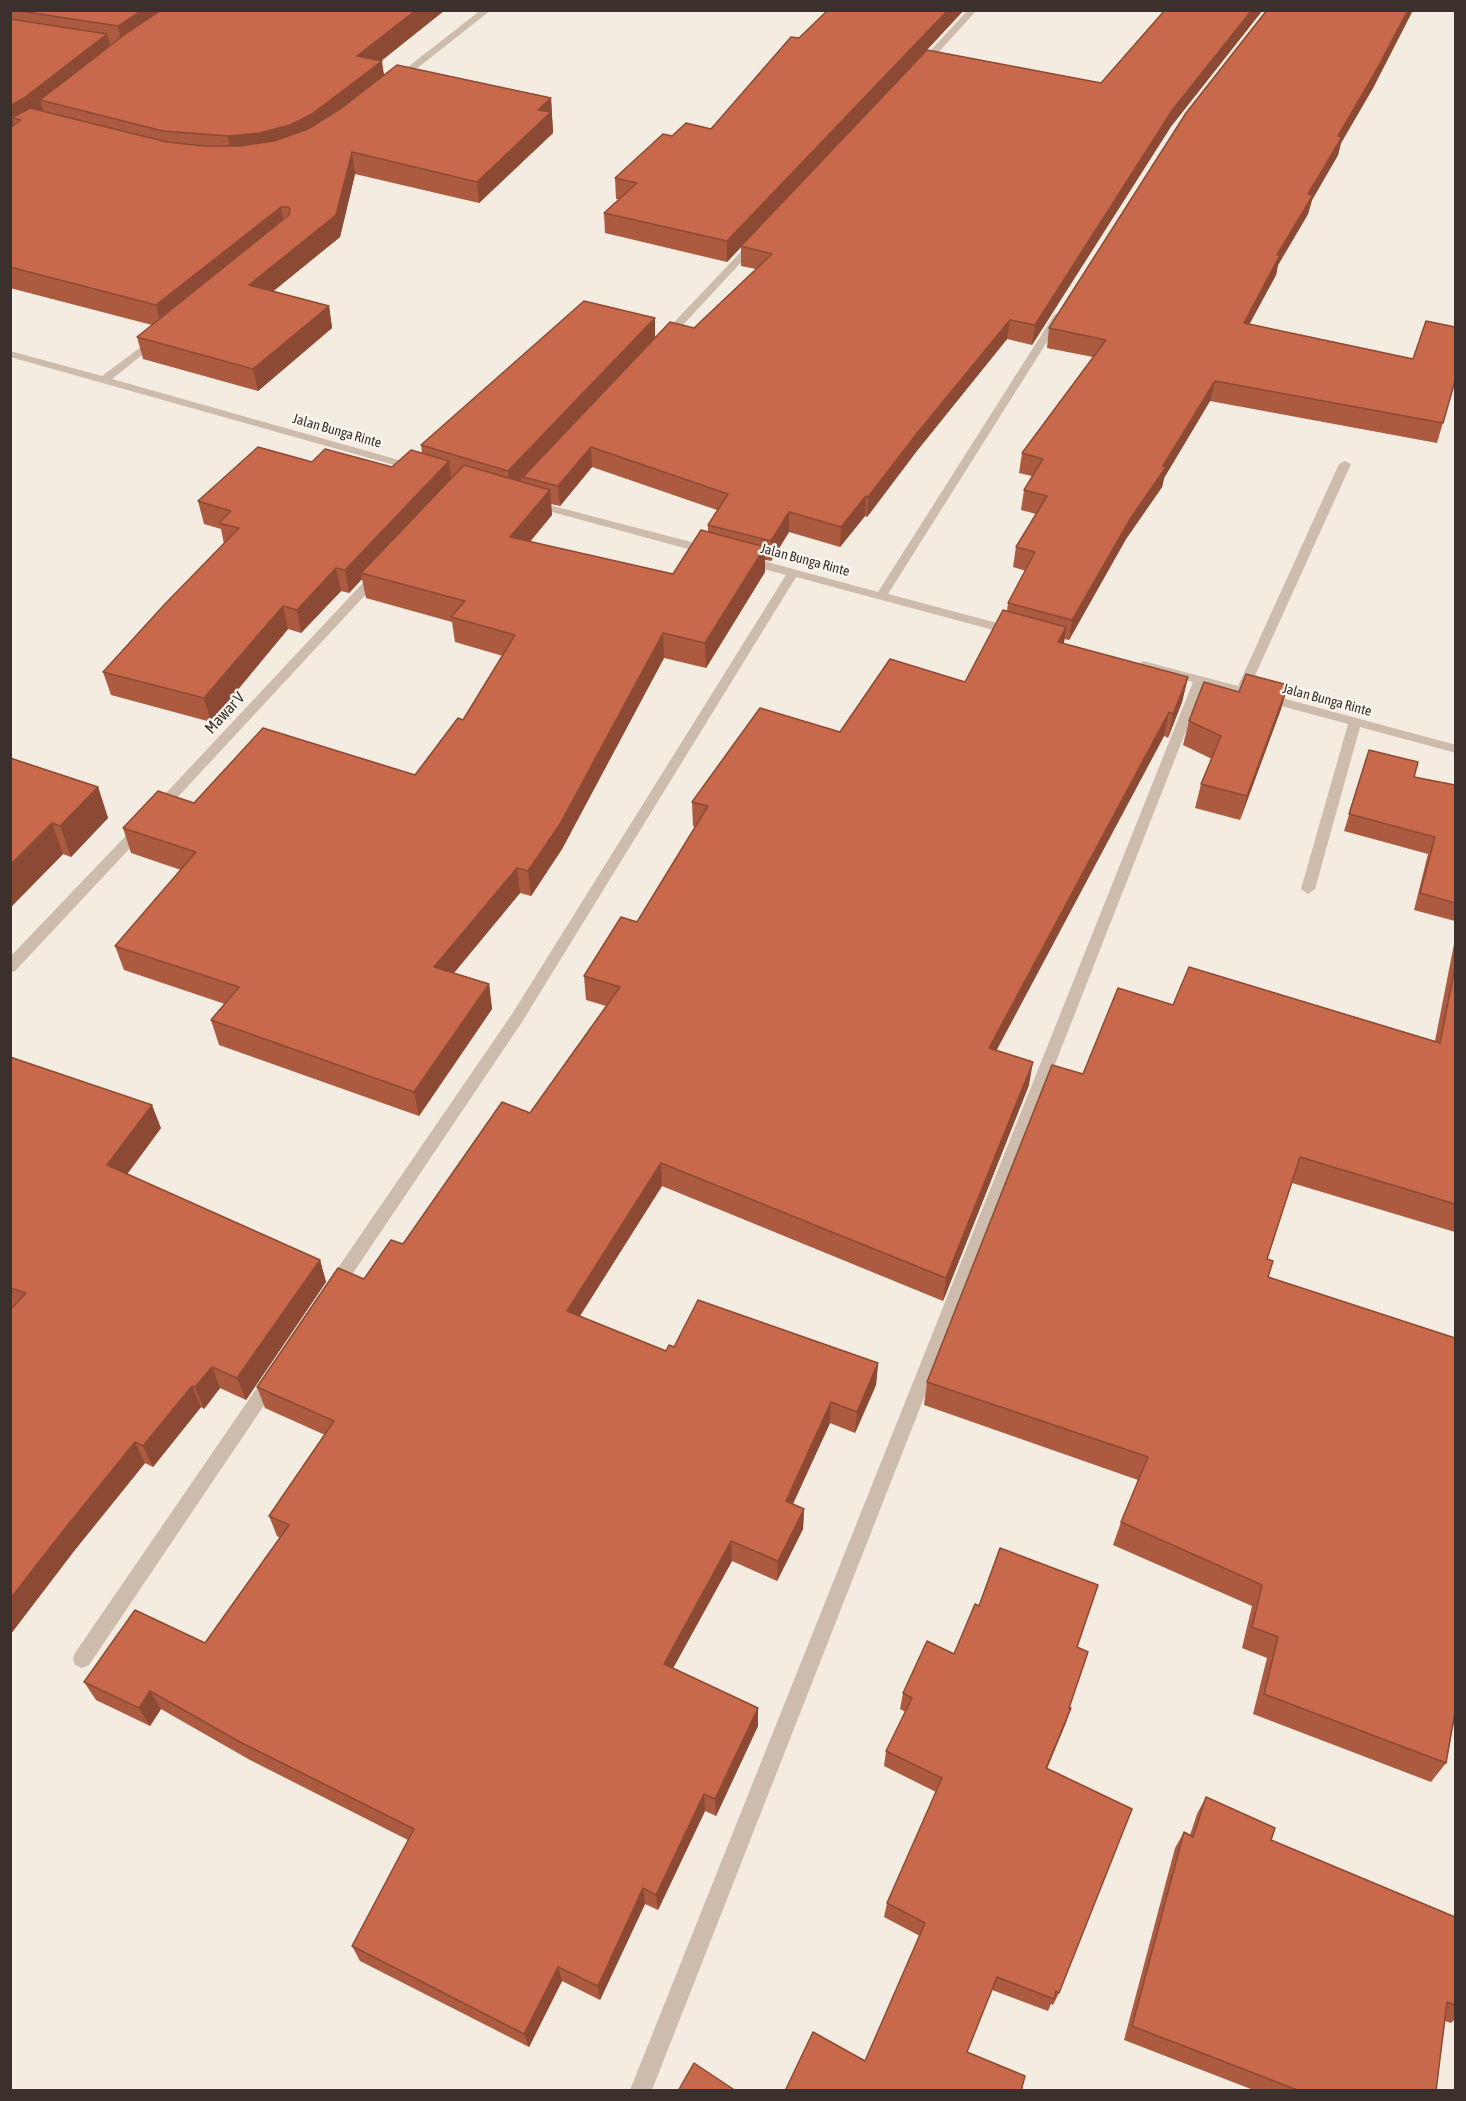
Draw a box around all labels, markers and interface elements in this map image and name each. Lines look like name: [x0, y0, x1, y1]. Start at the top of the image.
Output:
street label: Jalan Bunga Rinte: [291, 410, 383, 452]
street label: Jalan Bunga Rinte: [759, 540, 851, 580]
street label: Jalan Bunga Rinte: [1281, 680, 1373, 720]
street label: Mawar V: [201, 688, 249, 738]

